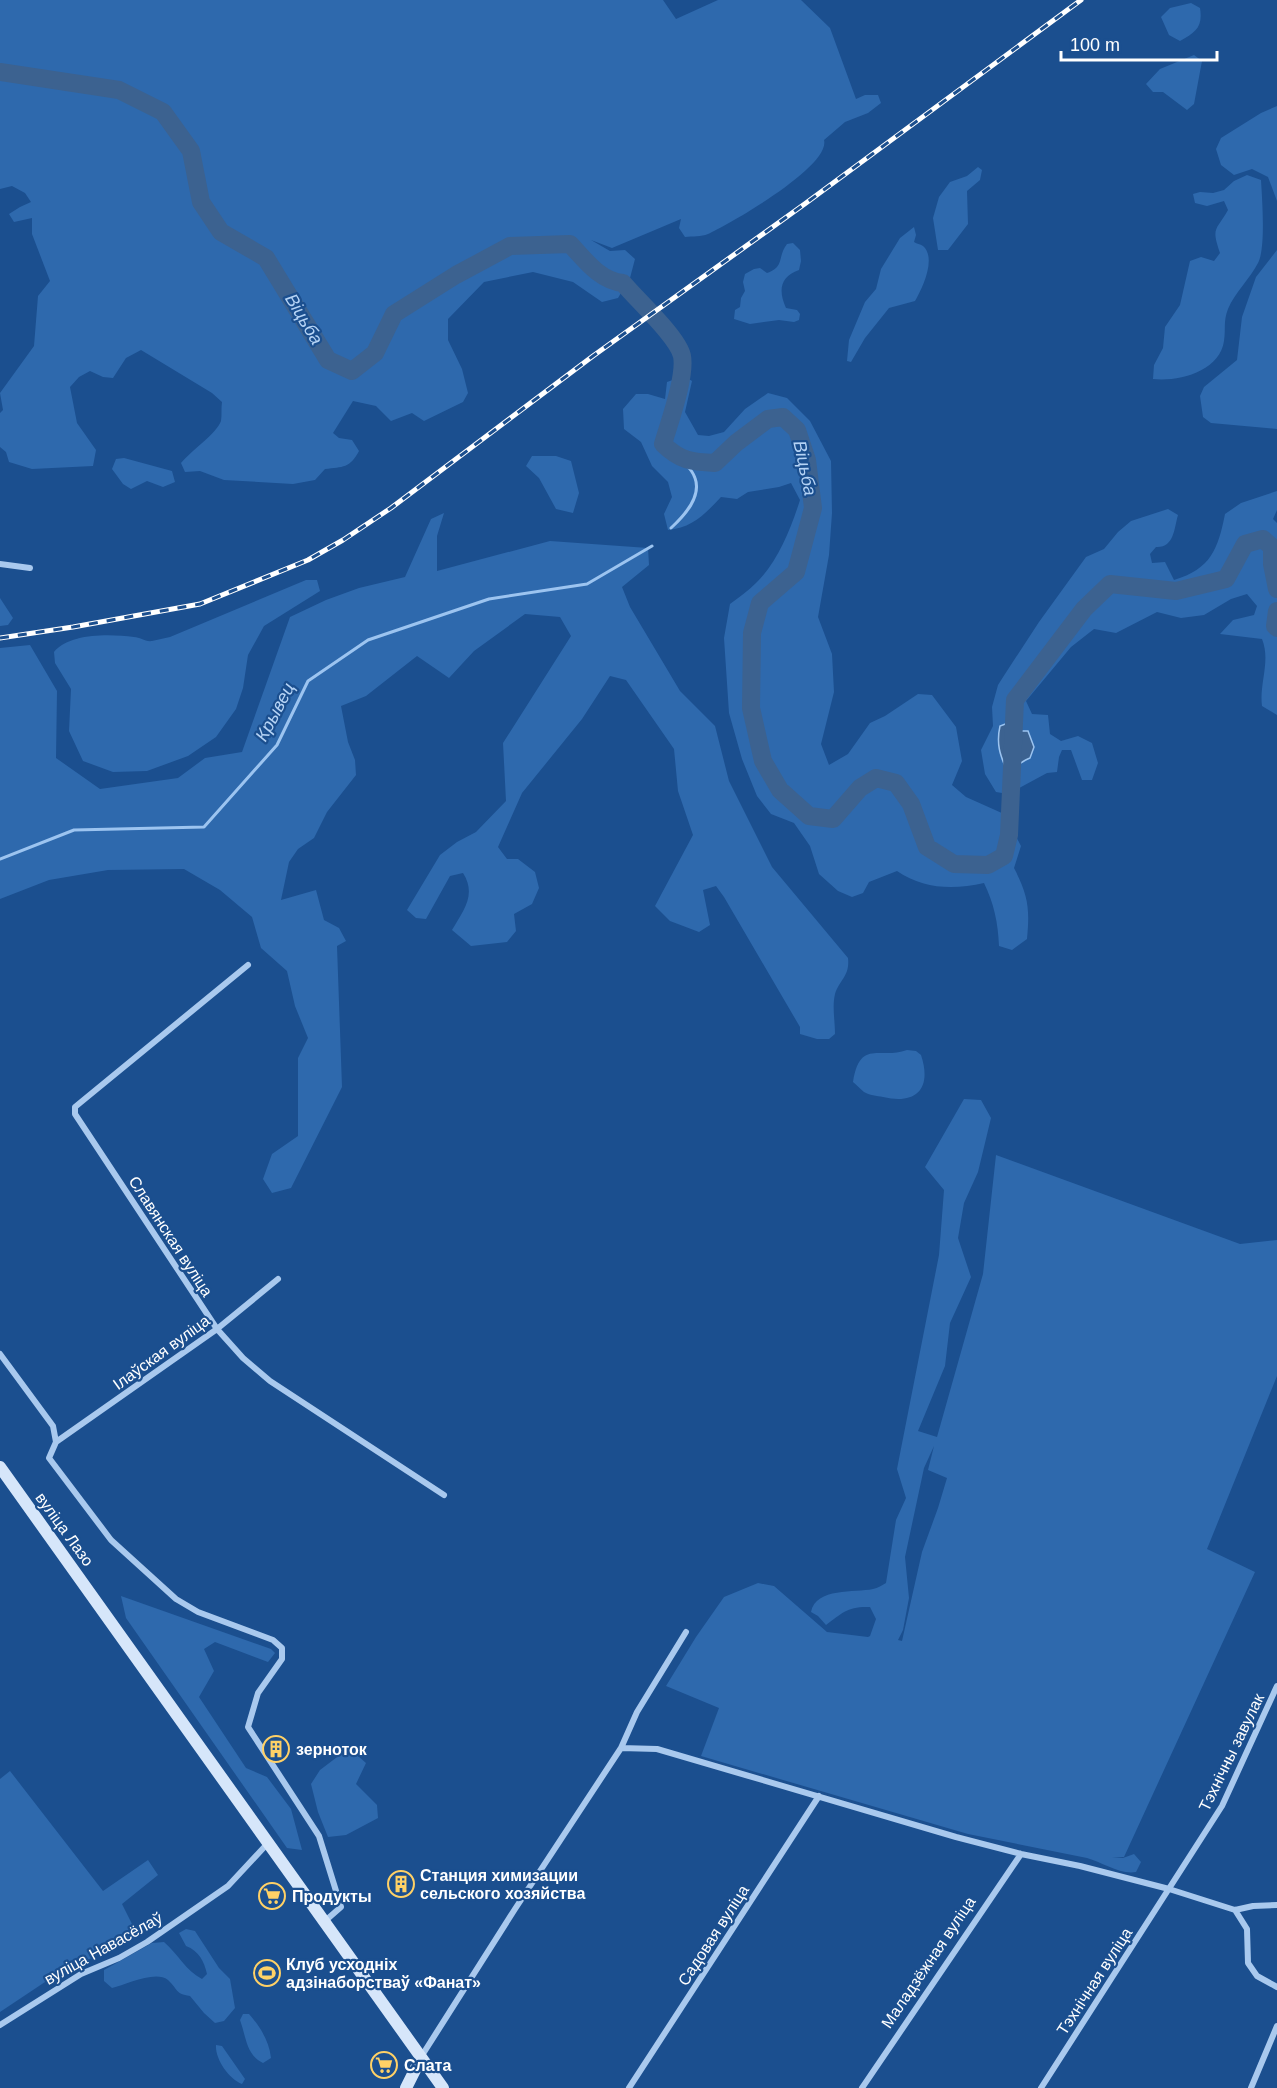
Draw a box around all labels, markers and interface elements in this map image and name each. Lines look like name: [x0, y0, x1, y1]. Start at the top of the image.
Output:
scale bar: [1061, 24, 1217, 62]
text: 100 m: [1070, 35, 1120, 55]
water label: Віцьба: [281, 290, 327, 348]
water label: Віцьба: [789, 439, 821, 497]
water label: Крывец: [251, 679, 299, 745]
street label: Славянская вуліца: [125, 1173, 216, 1300]
street label: Ілаўская вуліца: [110, 1312, 213, 1393]
street label: вуліца Лазо: [32, 1489, 97, 1569]
street label: Тэхнічны завулак: [1196, 1690, 1268, 1814]
building icon: зерноток: [261, 1734, 291, 1764]
place label: зерноток: [296, 1741, 368, 1758]
place label: Станция химизации сельского хозяйства: [420, 1867, 585, 1902]
building icon: Станция химизации сельского хозяйства: [386, 1869, 416, 1899]
supermarket icon: Продукты: [257, 1881, 287, 1911]
street label: Садовая вуліца: [675, 1882, 752, 1989]
place label: Продукты: [292, 1888, 372, 1905]
street label: Маладзёжная вуліца: [878, 1893, 979, 2031]
street label: вуліца Навасёлаў: [41, 1909, 165, 1988]
street label: Тэхнічная вуліца: [1054, 1925, 1135, 2038]
place label: Клуб усходніх адзінаборстваў «Фанат»: [286, 1956, 481, 1991]
sports icon: Клуб усходніх адзінаборстваў «Фанат»: [252, 1958, 282, 1988]
supermarket icon: Слата: [369, 2050, 399, 2080]
place label: Слата: [404, 2057, 451, 2074]

